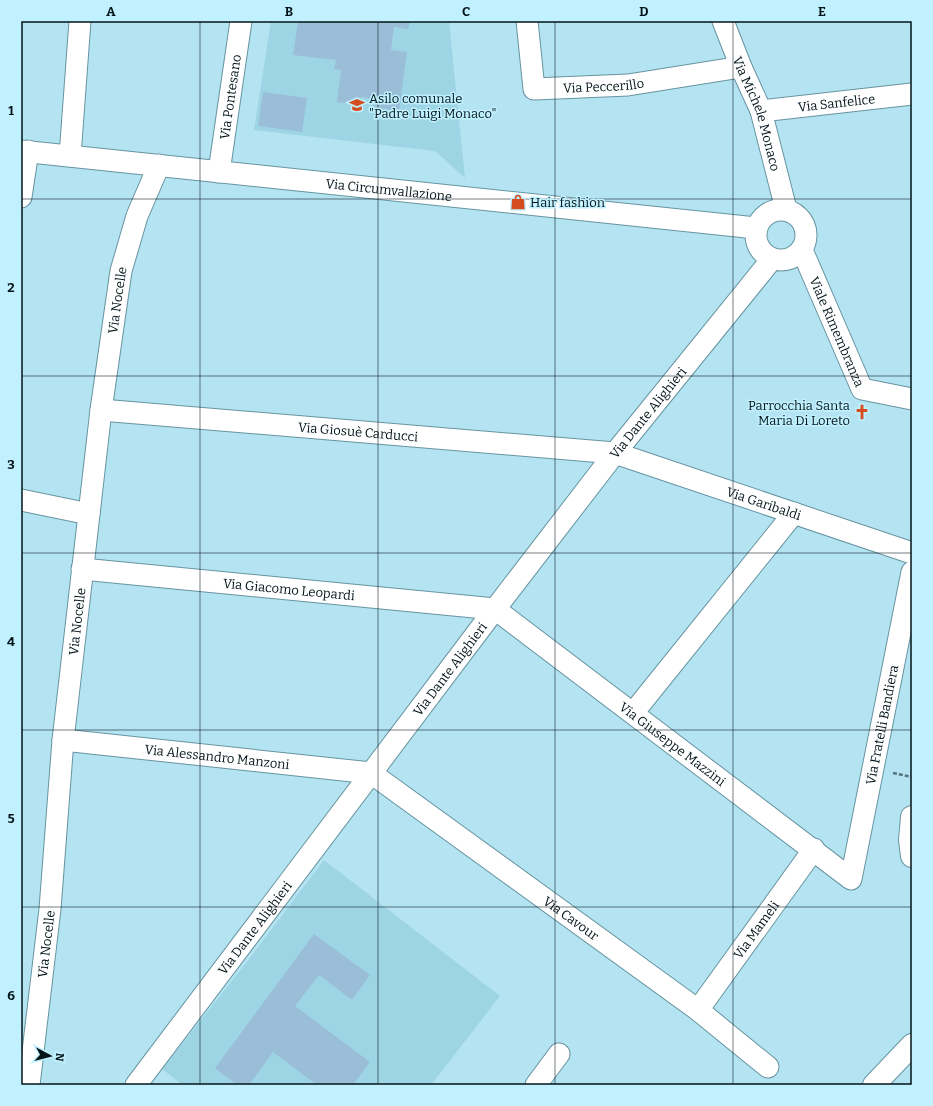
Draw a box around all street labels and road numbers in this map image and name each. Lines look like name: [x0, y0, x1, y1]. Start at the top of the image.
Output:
street label: Via Pontesano: [216, 53, 244, 140]
street label: Via Michele Monaco: [730, 54, 783, 173]
street label: Via Peccerillo: [563, 75, 645, 95]
street label: Via Sanfelice: [797, 91, 876, 114]
street label: Via Circumvallazione: [325, 175, 453, 204]
street label: Via Nocelle: [105, 265, 129, 335]
street label: Viale Rimembranza: [807, 274, 868, 389]
street label: Via Dante Alighieri: [606, 364, 689, 461]
street label: Via Giosuè Carducci: [298, 419, 419, 444]
street label: Via Garibaldi: [725, 484, 803, 523]
street label: Via Giacomo Leopardi: [222, 575, 356, 603]
street label: Via Nocelle: [65, 587, 88, 656]
street label: Via Dante Alighieri: [410, 619, 490, 719]
street label: Via Fratelli Bandiera: [862, 664, 901, 786]
street label: Via Giuseppe Mazzini: [617, 699, 729, 789]
street label: Via Alessandro Manzoni: [144, 741, 290, 772]
street label: Via Dante Alighieri: [215, 878, 295, 977]
street label: Via Cavour: [541, 893, 602, 943]
street label: Via Mameli: [730, 898, 782, 961]
street label: Via Nocelle: [34, 910, 57, 978]

